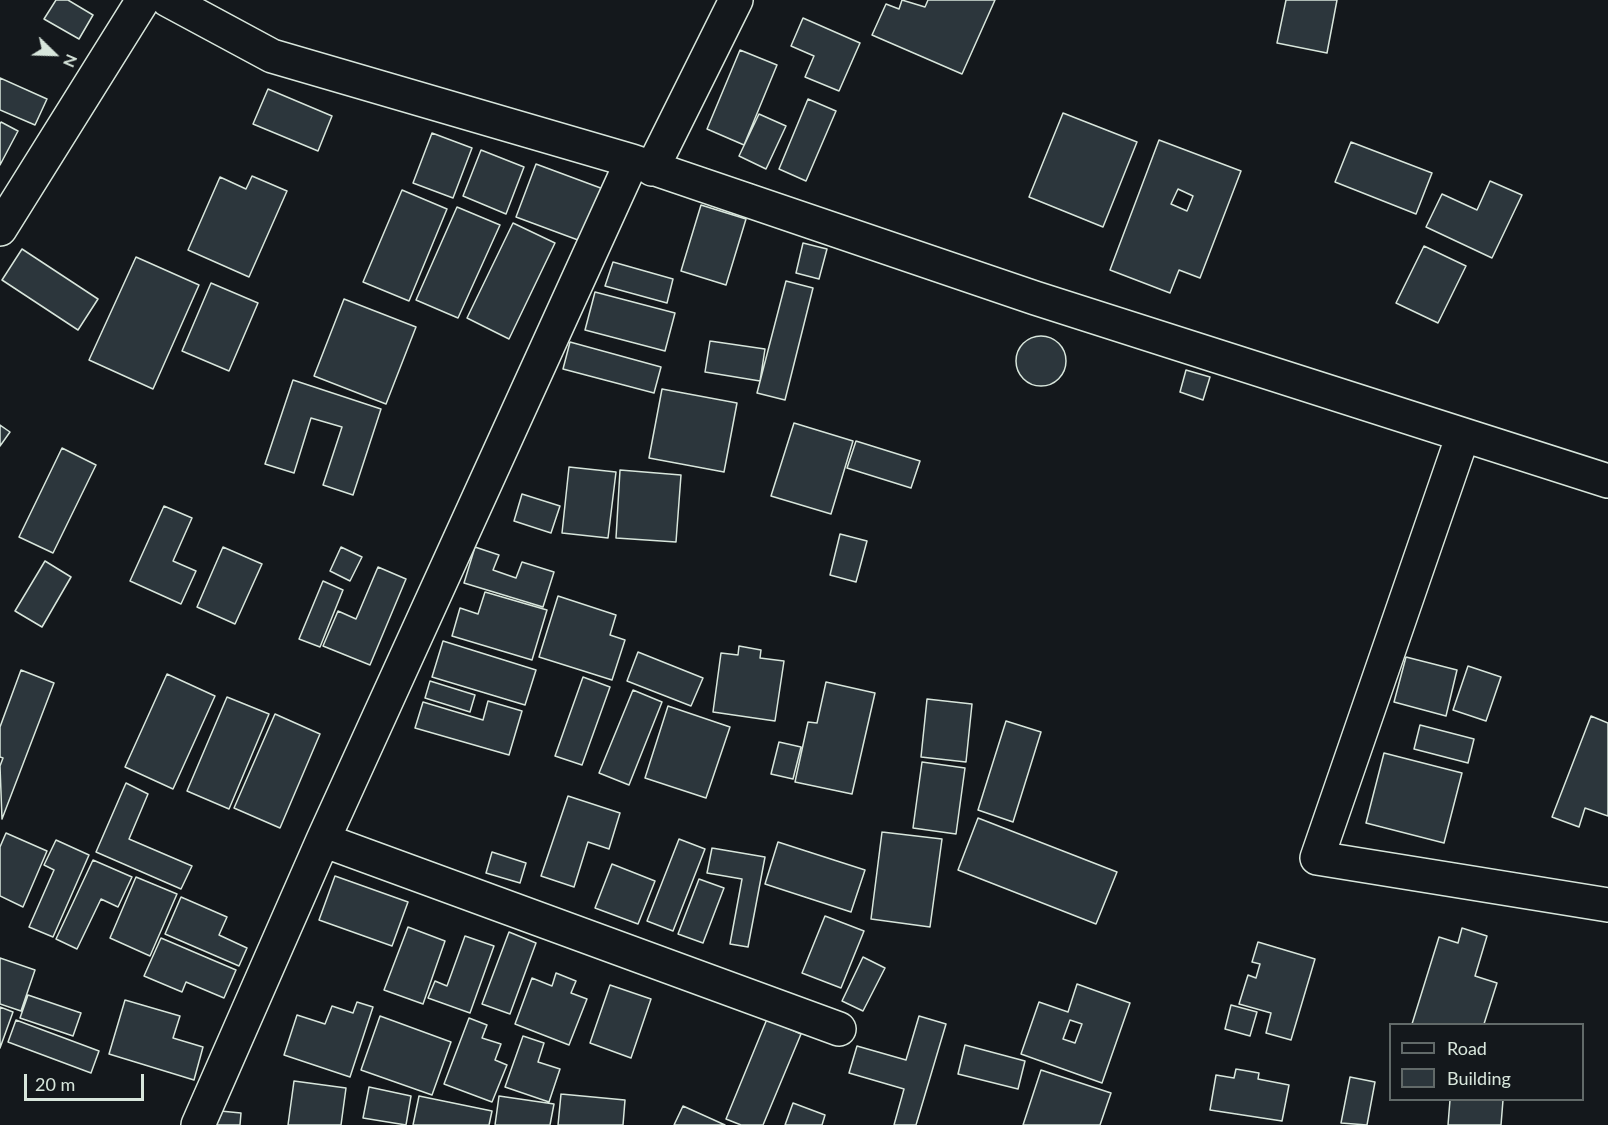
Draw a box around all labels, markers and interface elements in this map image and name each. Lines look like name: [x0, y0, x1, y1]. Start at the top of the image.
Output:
north arrow: [24, 24, 84, 84]
text: N: [60, 52, 82, 71]
legend: [1389, 1023, 1584, 1101]
text: Road: [1447, 1037, 1487, 1059]
scale bar: [27, 1062, 147, 1100]
text: Building: [1447, 1067, 1511, 1089]
text: 20 m: [35, 1073, 75, 1095]

